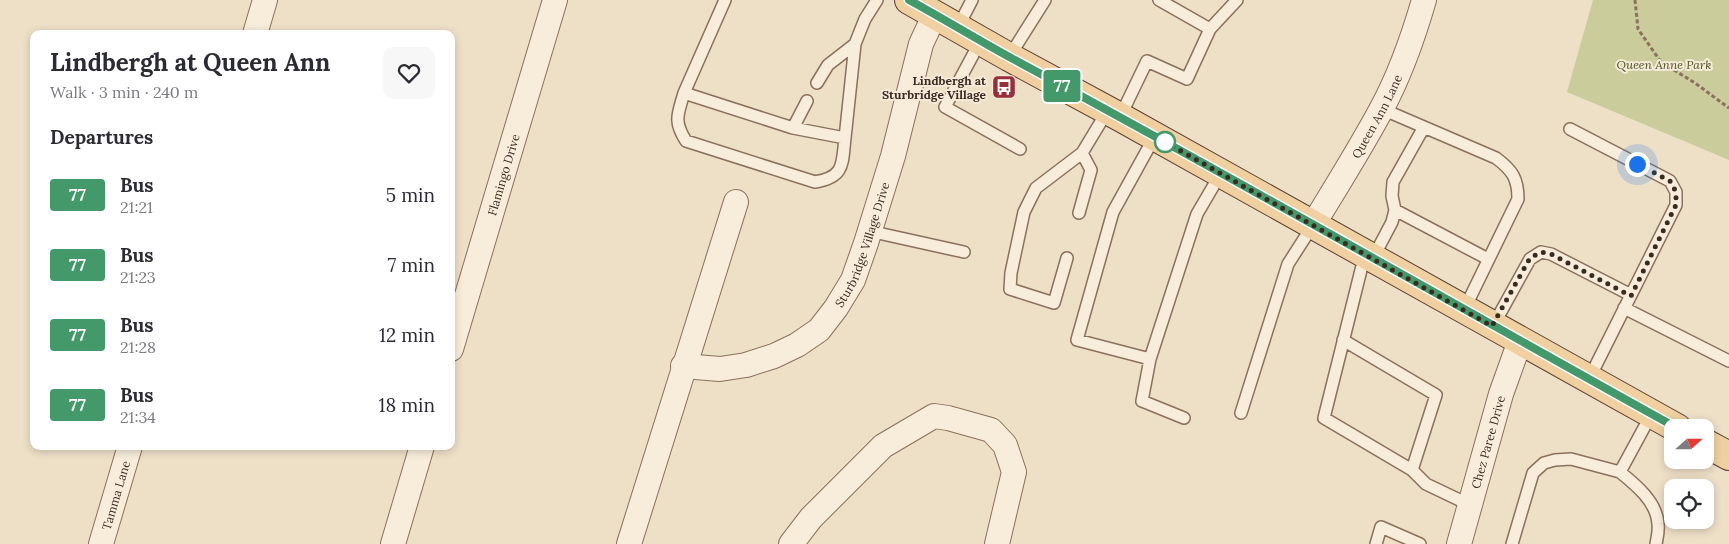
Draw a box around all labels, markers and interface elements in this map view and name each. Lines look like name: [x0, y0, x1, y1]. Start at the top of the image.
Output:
text: Lindbergh at Queen Ann: [50, 47, 330, 78]
button: heart: [383, 47, 435, 99]
park label: Queen Anne Park: [1617, 57, 1711, 72]
line badge: 77: [1040, 70, 1084, 102]
street label: Queen Ann Lane: [1348, 72, 1405, 161]
place label: Lindbergh at Sturbridge Village: [882, 73, 987, 102]
bus stop icon: Lindbergh at Sturbridge Village: [991, 74, 1017, 100]
text: 77: [1053, 74, 1071, 97]
text: Walk · 3 min · 240 m: [50, 82, 198, 102]
text: Departures: [50, 125, 153, 149]
unlabelled marker: [1154, 131, 1176, 153]
street label: Flamingo Drive: [484, 132, 522, 217]
your location: [1625, 152, 1650, 177]
text: Bus: [120, 173, 153, 197]
street label: Sturbridge Village Drive: [831, 179, 892, 309]
text: 77: [69, 183, 86, 206]
text: 5 min: [386, 183, 435, 207]
text: 21:21: [120, 197, 153, 217]
text: Bus: [120, 243, 153, 267]
text: 77: [69, 253, 86, 276]
text: 7 min: [387, 253, 435, 277]
text: 21:23: [120, 267, 156, 287]
text: Bus: [120, 313, 153, 337]
text: 77: [69, 323, 86, 346]
text: 12 min: [379, 323, 435, 347]
text: 21:28: [120, 337, 156, 357]
text: Bus: [120, 383, 153, 407]
text: 77: [69, 393, 86, 416]
text: 18 min: [379, 393, 435, 417]
street label: Chez Paree Drive: [1467, 393, 1508, 490]
text: 21:34: [120, 407, 156, 427]
north arrow: [1664, 419, 1714, 469]
map controls: [1664, 419, 1714, 529]
street label: Tamma Lane: [98, 458, 133, 532]
button: locate: [1664, 479, 1714, 529]

